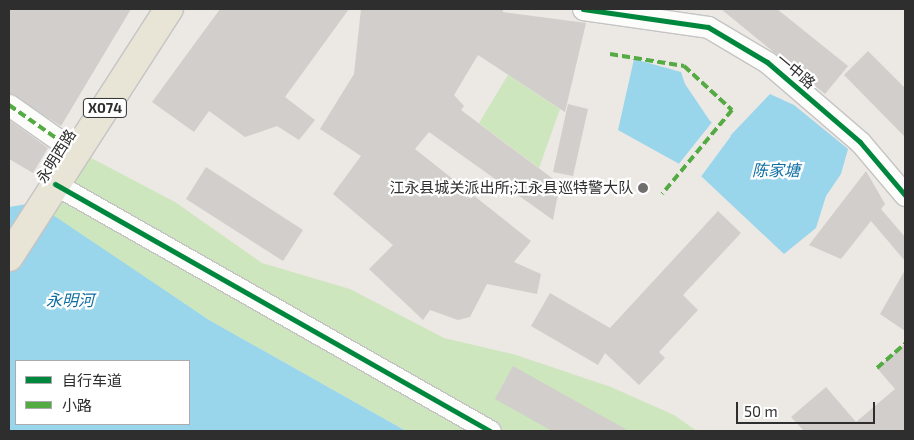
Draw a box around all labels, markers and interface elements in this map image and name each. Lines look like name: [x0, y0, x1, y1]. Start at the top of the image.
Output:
street label: 一中路: [773, 50, 819, 92]
road number: X074: [82, 96, 128, 120]
street label: 永明西路: [32, 126, 80, 186]
water label: 陈家塘: [752, 160, 800, 180]
place label: 江永县城关派出所;江永县巡特警大队: [389, 179, 633, 197]
marker: 江永县城关派出所;江永县巡特警大队: [637, 182, 649, 194]
water label: 永明河: [46, 290, 94, 310]
legend: [15, 360, 190, 425]
text: 自行车道: [62, 371, 122, 389]
scale bar: [739, 392, 878, 424]
text: 小路: [62, 396, 92, 414]
text: 50 m: [744, 402, 778, 420]

